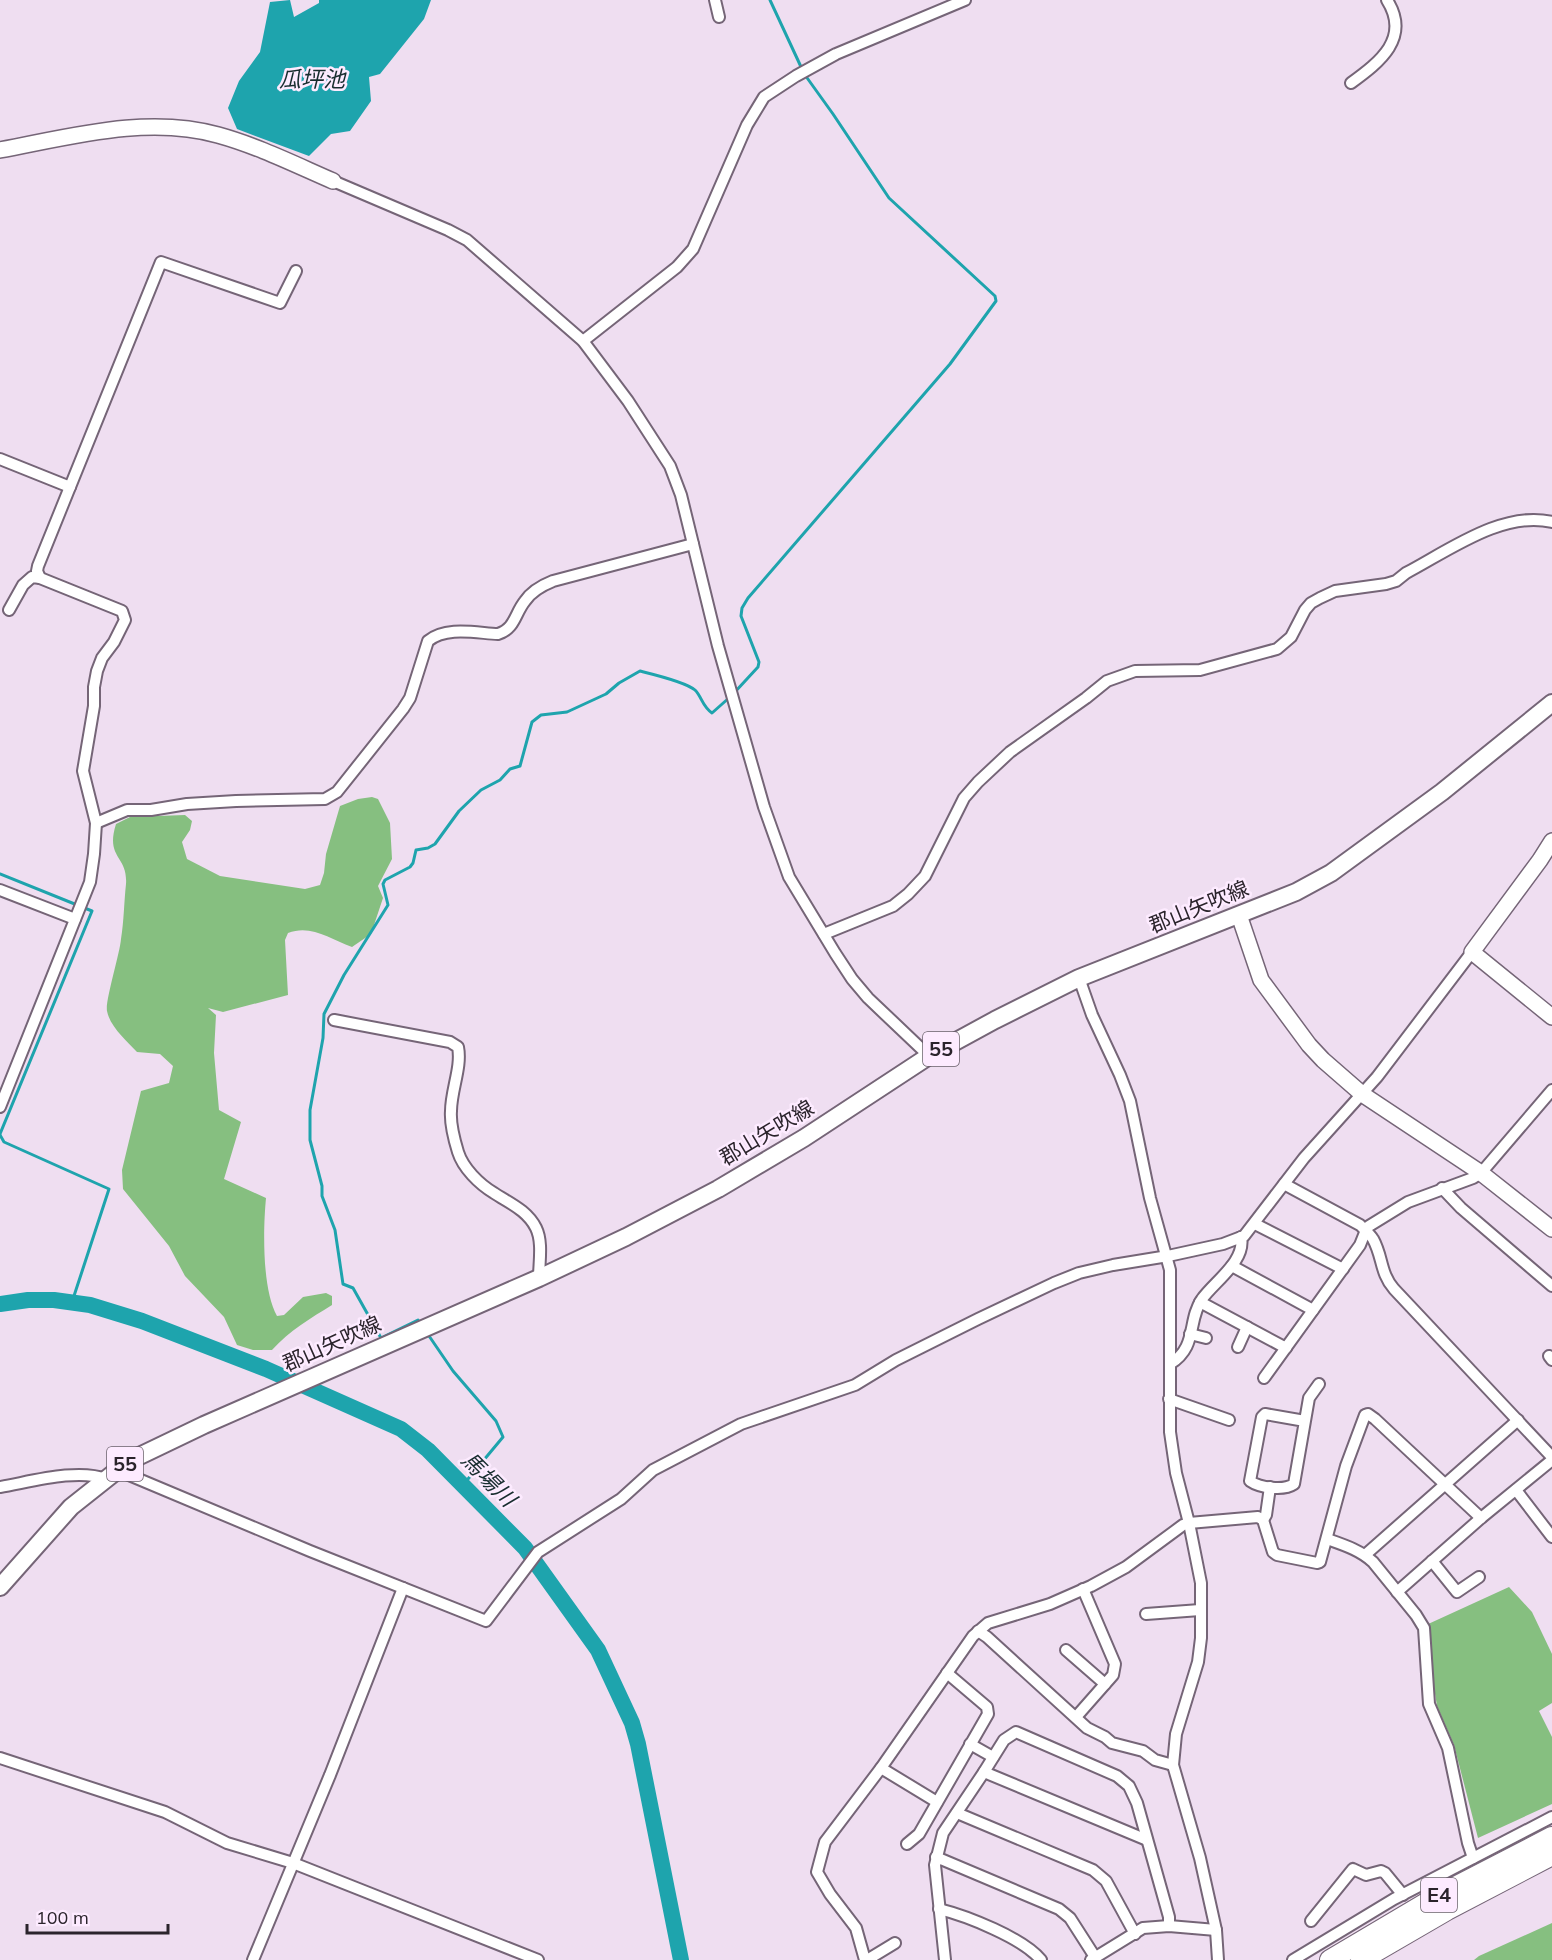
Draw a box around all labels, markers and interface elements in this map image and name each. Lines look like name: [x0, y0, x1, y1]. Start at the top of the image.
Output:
water label: 瓜坪池: [279, 65, 347, 93]
street label: 郡山矢吹線: [1145, 874, 1252, 938]
road number: 55: [923, 1032, 959, 1066]
street label: 郡山矢吹線: [715, 1094, 818, 1170]
street label: 郡山矢吹線: [278, 1310, 385, 1376]
water label: 馬場川: [456, 1446, 524, 1514]
road number: 55: [107, 1447, 143, 1481]
road number: E4: [1421, 1878, 1457, 1912]
scale bar: [27, 1897, 168, 1935]
text: 100 m: [36, 1906, 89, 1929]

